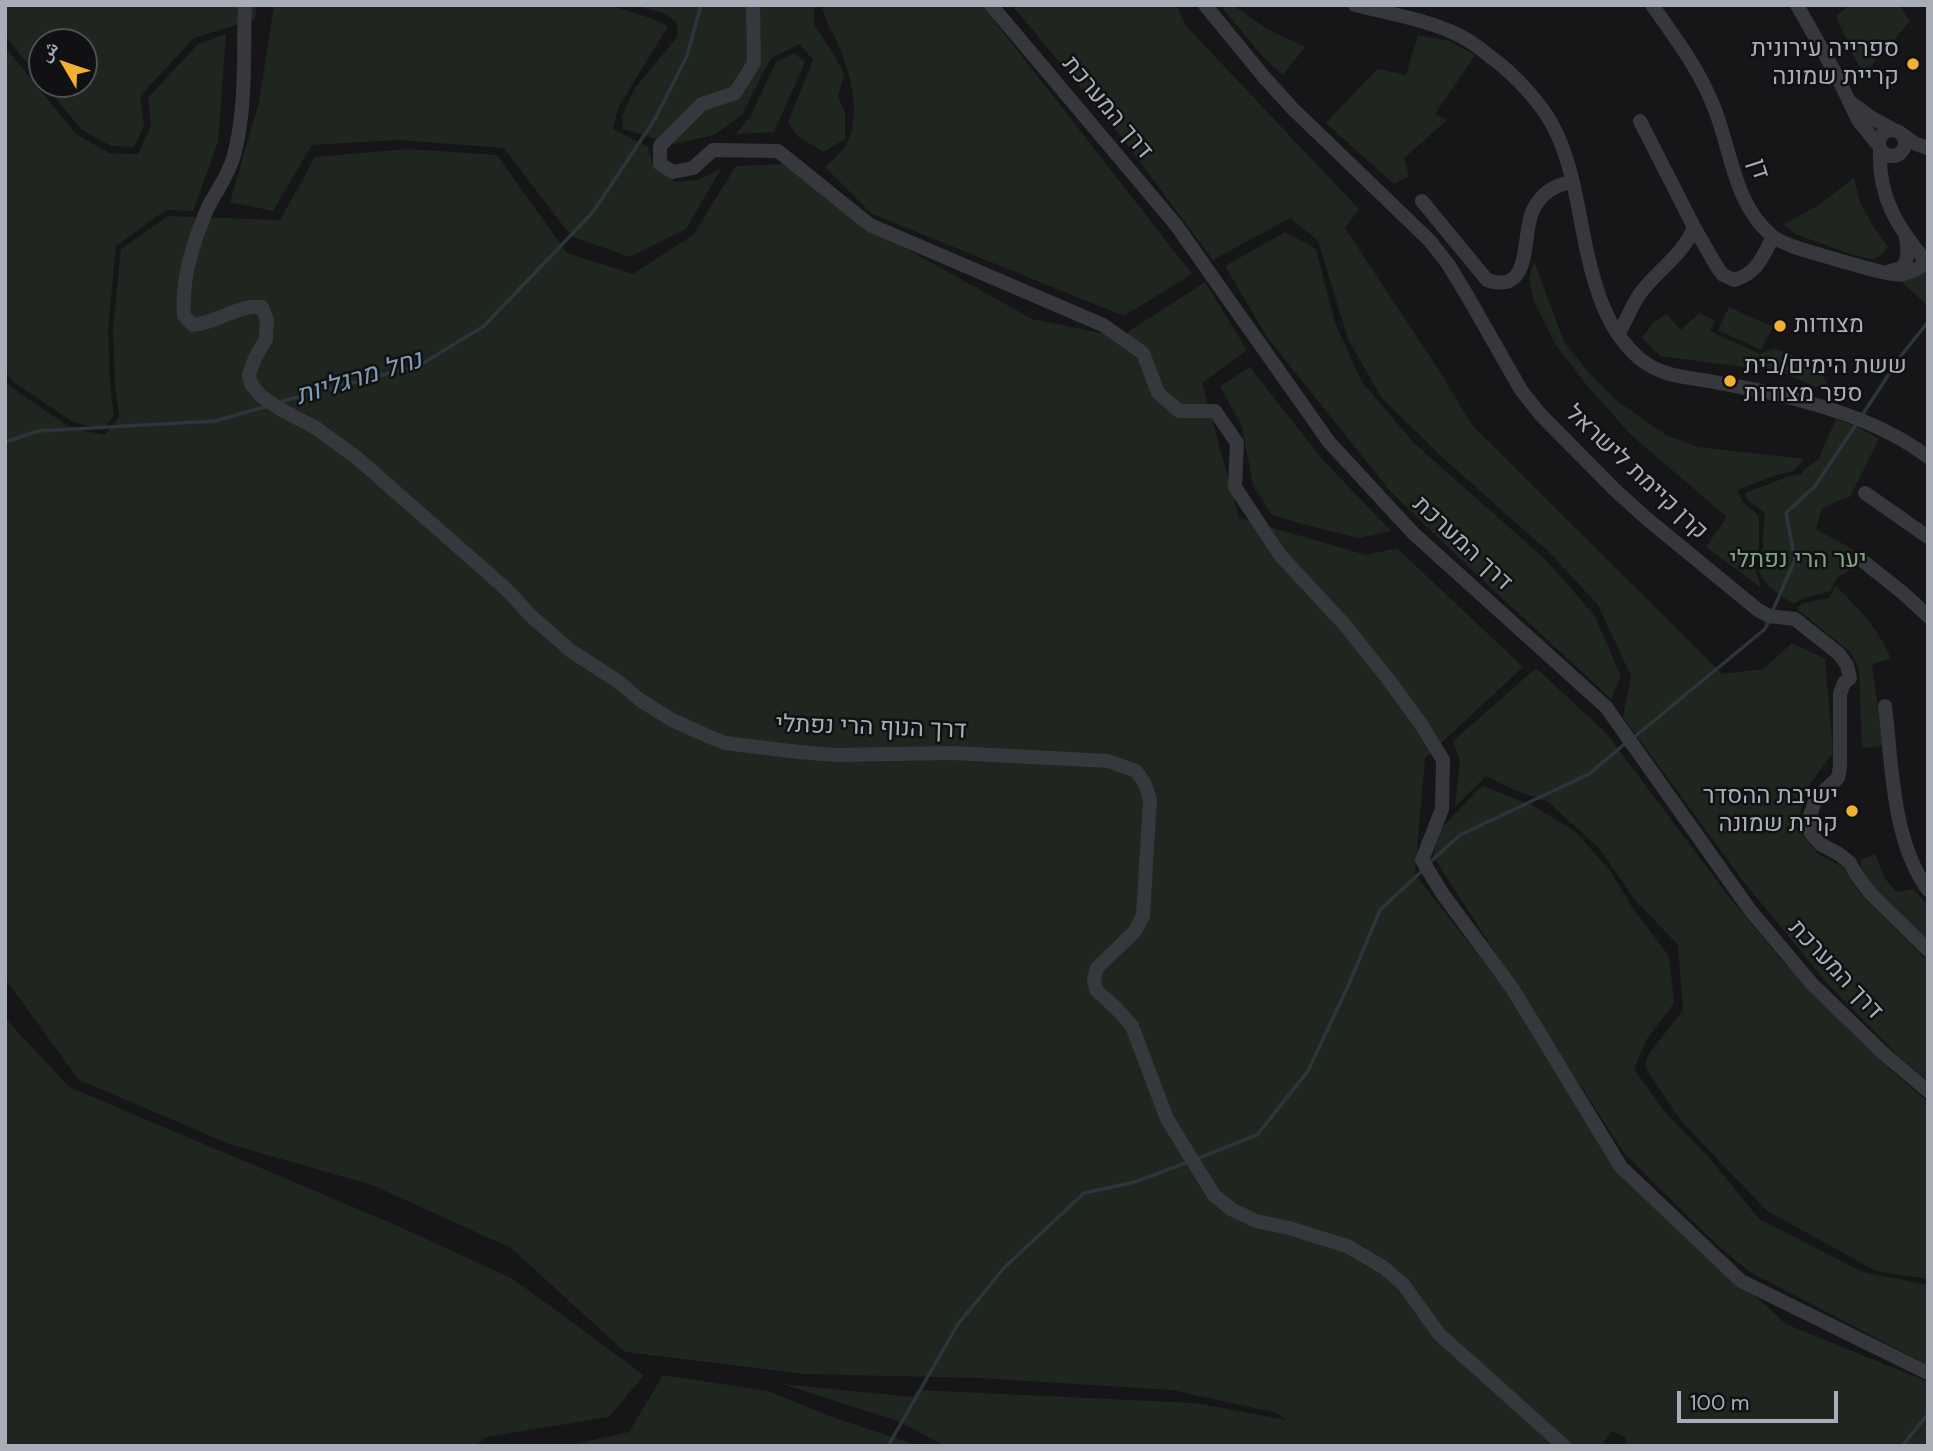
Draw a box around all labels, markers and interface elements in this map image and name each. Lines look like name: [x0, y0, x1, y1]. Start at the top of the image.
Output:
north arrow: [28, 28, 98, 98]
text: ش: [32, 35, 64, 66]
place label: ספרייה עירונית קריית שמונה: [1751, 36, 1899, 92]
street label: דרך המערכת: [1056, 51, 1158, 165]
marker: ספרייה עירונית קריית שמונה: [1905, 56, 1921, 72]
street label: דן: [1741, 155, 1775, 183]
place label: מצודות: [1794, 312, 1864, 340]
marker: מצודות: [1772, 318, 1788, 334]
water label: נחל מרגליות: [292, 345, 426, 413]
place label: ששת הימים/בית ספר מצודות: [1744, 353, 1907, 409]
marker: ששת הימים/בית ספר מצודות: [1722, 373, 1738, 389]
street label: קרן קיימת לישראל: [1559, 400, 1713, 546]
street label: דרך המערכת: [1406, 491, 1518, 597]
park label: יער הרי נפתלי: [1729, 547, 1867, 575]
street label: דרך הנוף הרי נפתלי: [775, 710, 967, 746]
place label: ישיבת ההסדר קרית שמונה: [1703, 783, 1838, 839]
marker: ישיבת ההסדר קרית שמונה: [1844, 803, 1860, 819]
street label: דרך המערכת: [1782, 914, 1888, 1026]
scale bar: [1681, 1378, 1842, 1422]
text: 100 m: [1690, 1389, 1750, 1417]

